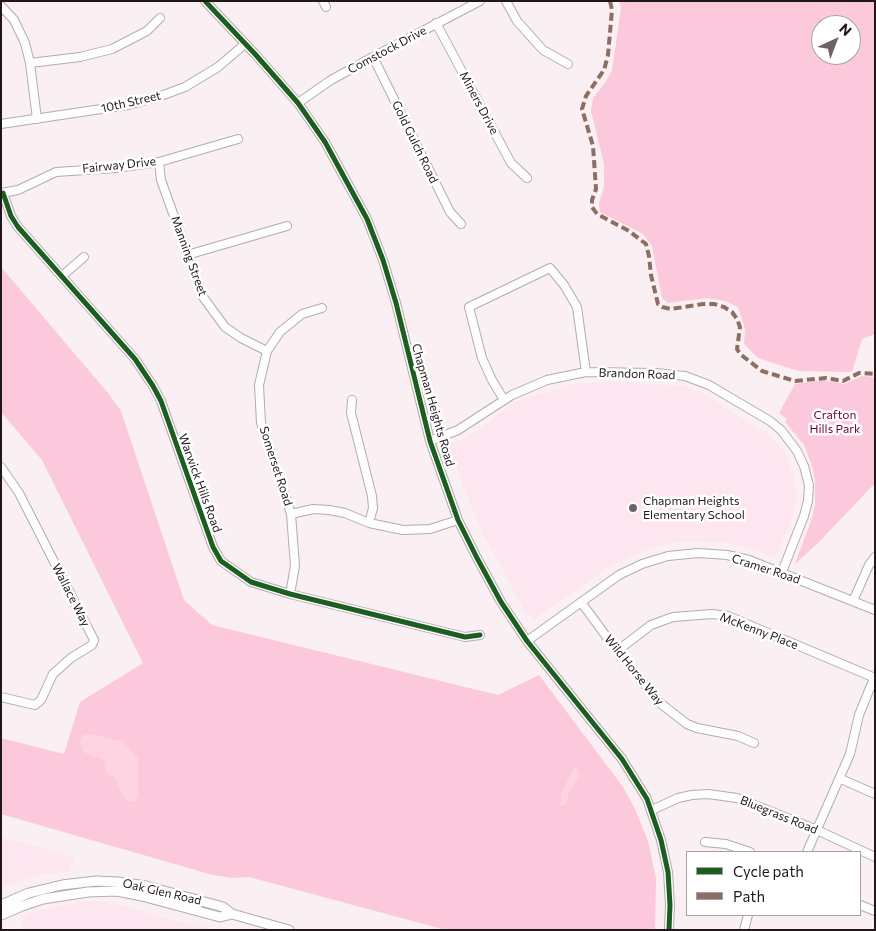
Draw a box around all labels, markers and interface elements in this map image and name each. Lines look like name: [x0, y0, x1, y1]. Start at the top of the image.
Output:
north arrow: [811, 15, 861, 65]
text: N: [836, 20, 856, 39]
street label: Comstock Drive: [345, 23, 429, 77]
street label: Miners Drive: [456, 69, 502, 137]
street label: 10th Street: [100, 88, 162, 116]
street label: Gold Gulch Road: [389, 98, 441, 186]
street label: Fairway Drive: [81, 154, 157, 176]
street label: Manning Street: [168, 214, 210, 298]
street label: Chapman Heights Road: [409, 342, 457, 468]
street label: Brandon Road: [598, 365, 676, 383]
park label: Crafton Hills Park: [809, 408, 861, 436]
street label: Somerset Road: [256, 425, 296, 507]
street label: Warwick Hills Road: [175, 432, 225, 534]
place label: Chapman Heights Elementary School: [643, 494, 745, 522]
marker: Chapman Heights Elementary School: [627, 502, 639, 514]
street label: Cramer Road: [730, 551, 802, 587]
street label: Wallace Way: [49, 561, 93, 629]
street label: McKenny Place: [718, 609, 800, 653]
street label: Wild Horse Way: [601, 632, 667, 708]
street label: Bluegrass Road: [738, 793, 820, 837]
legend: [686, 851, 861, 916]
text: Cycle path: [733, 862, 804, 880]
street label: Oak Glen Road: [121, 876, 203, 908]
text: Path: [733, 887, 765, 905]

